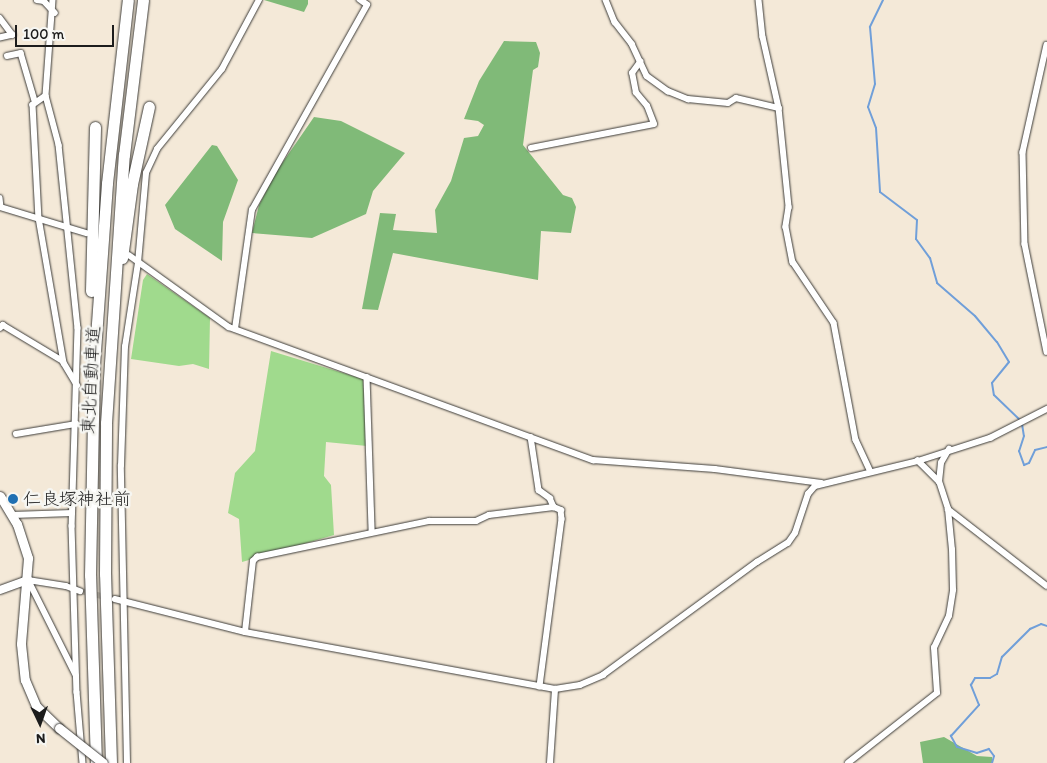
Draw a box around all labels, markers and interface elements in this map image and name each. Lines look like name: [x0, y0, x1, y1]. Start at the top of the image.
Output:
scale bar: [18, 15, 116, 47]
text: 100 m: [23, 25, 64, 43]
street label: 東北自動車道: [77, 326, 105, 434]
place label: 仁良塚神社前: [23, 488, 131, 510]
marker: 仁良塚神社前: [7, 493, 19, 505]
north arrow: [15, 698, 65, 748]
text: N: [36, 730, 46, 747]

